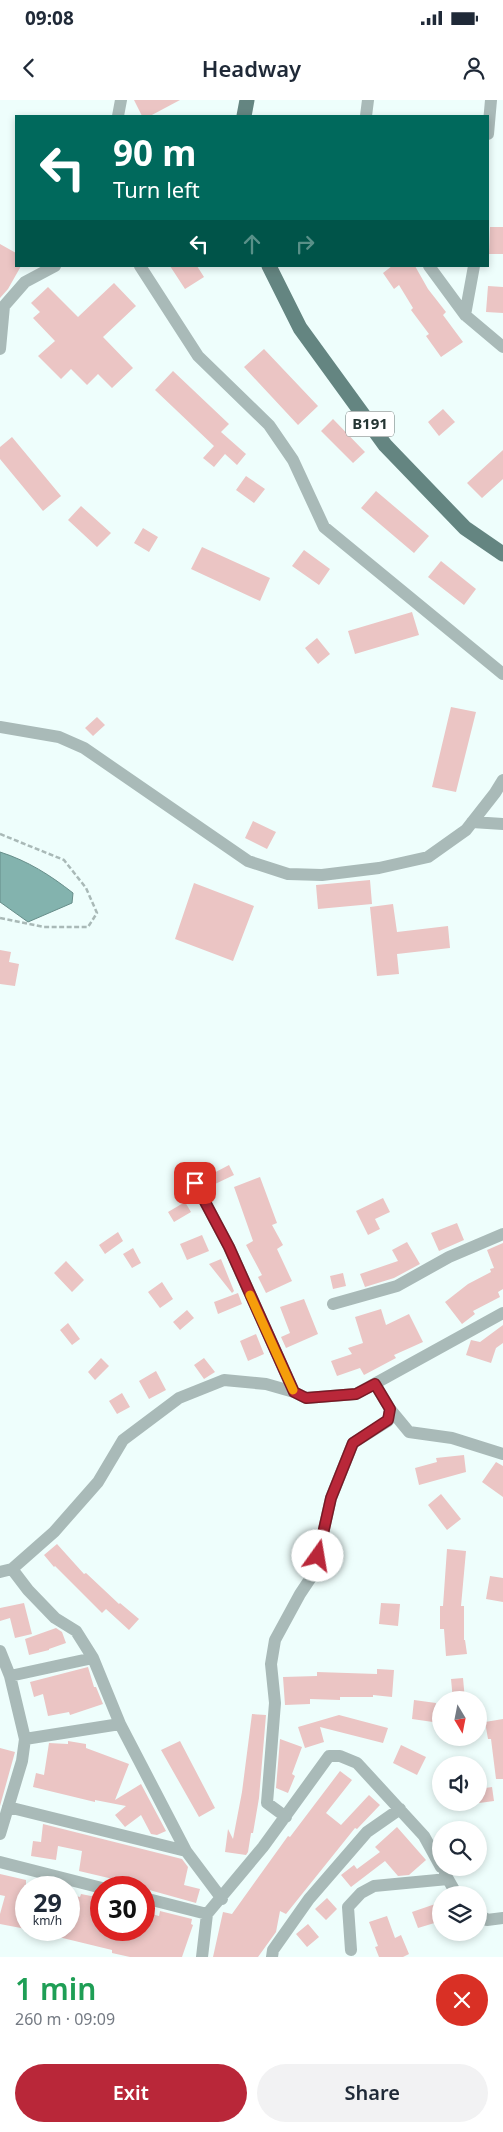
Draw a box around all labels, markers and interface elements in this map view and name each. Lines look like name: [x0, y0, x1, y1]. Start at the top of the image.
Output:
text: 09:08: [25, 5, 74, 31]
text: Headway: [202, 53, 301, 83]
icon: back: [15, 54, 43, 82]
icon: person: [460, 54, 488, 82]
text: 90 m: [113, 129, 196, 176]
icon: left: [30, 135, 95, 200]
text: Turn left: [113, 174, 200, 204]
icon: left: [185, 230, 213, 258]
icon: ahead: [238, 230, 266, 258]
icon: right: [291, 230, 319, 258]
road number: B191: [346, 412, 394, 436]
pin: [174, 1162, 216, 1204]
icon: arrive: [181, 1169, 209, 1197]
position arrow: [291, 1529, 343, 1581]
north arrow: [432, 1691, 488, 1746]
map controls: [432, 1691, 487, 1941]
button: sound: [432, 1756, 487, 1811]
button: search: [432, 1821, 487, 1876]
speed limit sign: 30: [90, 1876, 155, 1941]
text: 29: [33, 1885, 62, 1919]
button: layers: [432, 1886, 487, 1941]
text: km/h: [33, 1912, 62, 1929]
text: 1 min: [15, 1968, 96, 2009]
button: close: [436, 1974, 488, 2026]
text: 260 m · 09:09: [15, 2008, 115, 2030]
button: Exit: [15, 2064, 247, 2122]
button: Share: [257, 2064, 488, 2122]

